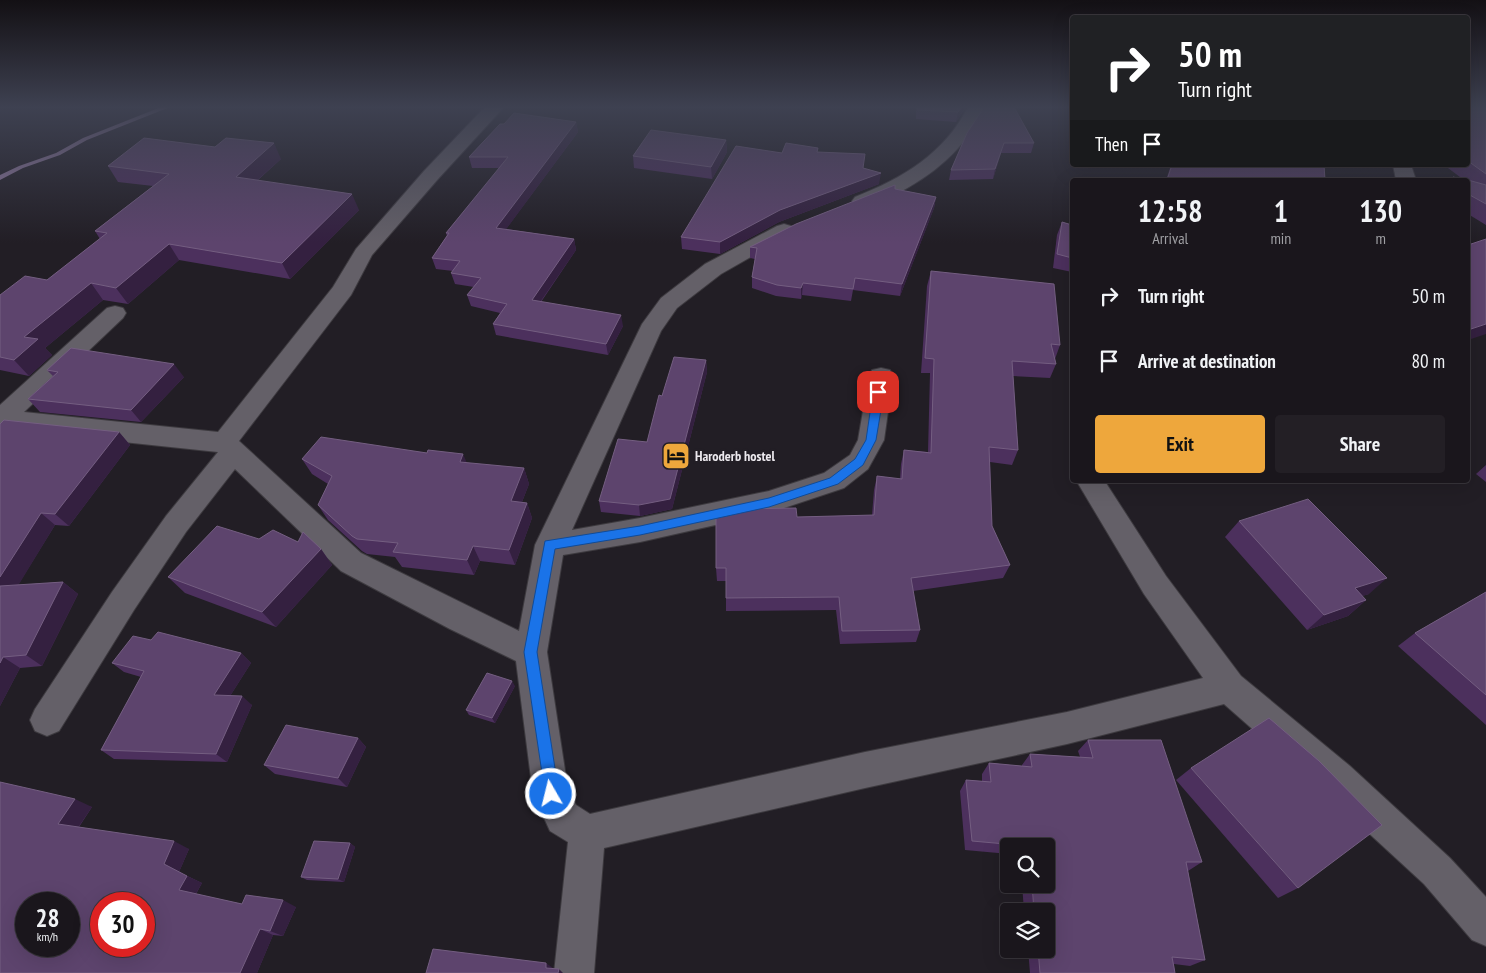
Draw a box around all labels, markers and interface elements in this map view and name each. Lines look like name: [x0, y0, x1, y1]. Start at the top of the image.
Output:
text: 50 m: [1178, 31, 1242, 77]
icon: right: [1095, 35, 1160, 100]
text: Turn right: [1178, 75, 1252, 103]
icon: arrive: [1138, 130, 1166, 158]
text: Then: [1095, 132, 1128, 156]
text: 12:58: [1138, 191, 1203, 230]
text: 1: [1274, 191, 1288, 230]
text: 130: [1359, 191, 1402, 230]
text: Arrival: [1152, 228, 1188, 248]
text: min: [1270, 228, 1291, 248]
text: m: [1375, 228, 1386, 248]
icon: right: [1095, 282, 1123, 310]
text: Turn right: [1138, 284, 1204, 308]
text: 50 m: [1412, 284, 1445, 308]
icon: arrive: [1095, 347, 1123, 375]
text: Arrive at destination: [1138, 349, 1276, 373]
text: 80 m: [1412, 349, 1445, 373]
pin: [857, 371, 899, 413]
icon: arrive: [864, 378, 892, 406]
button: Exit: [1095, 415, 1265, 473]
button: Share: [1275, 415, 1445, 473]
hotel icon: Haroderb hostel: [661, 441, 691, 471]
place label: Haroderb hostel: [695, 447, 775, 465]
position arrow: [524, 767, 576, 819]
map controls: [1000, 838, 1055, 958]
button: search: [1000, 838, 1055, 893]
speed limit sign: 30: [90, 892, 155, 957]
text: 28: [36, 902, 59, 934]
button: layers: [1000, 903, 1055, 958]
text: km/h: [37, 929, 58, 944]

